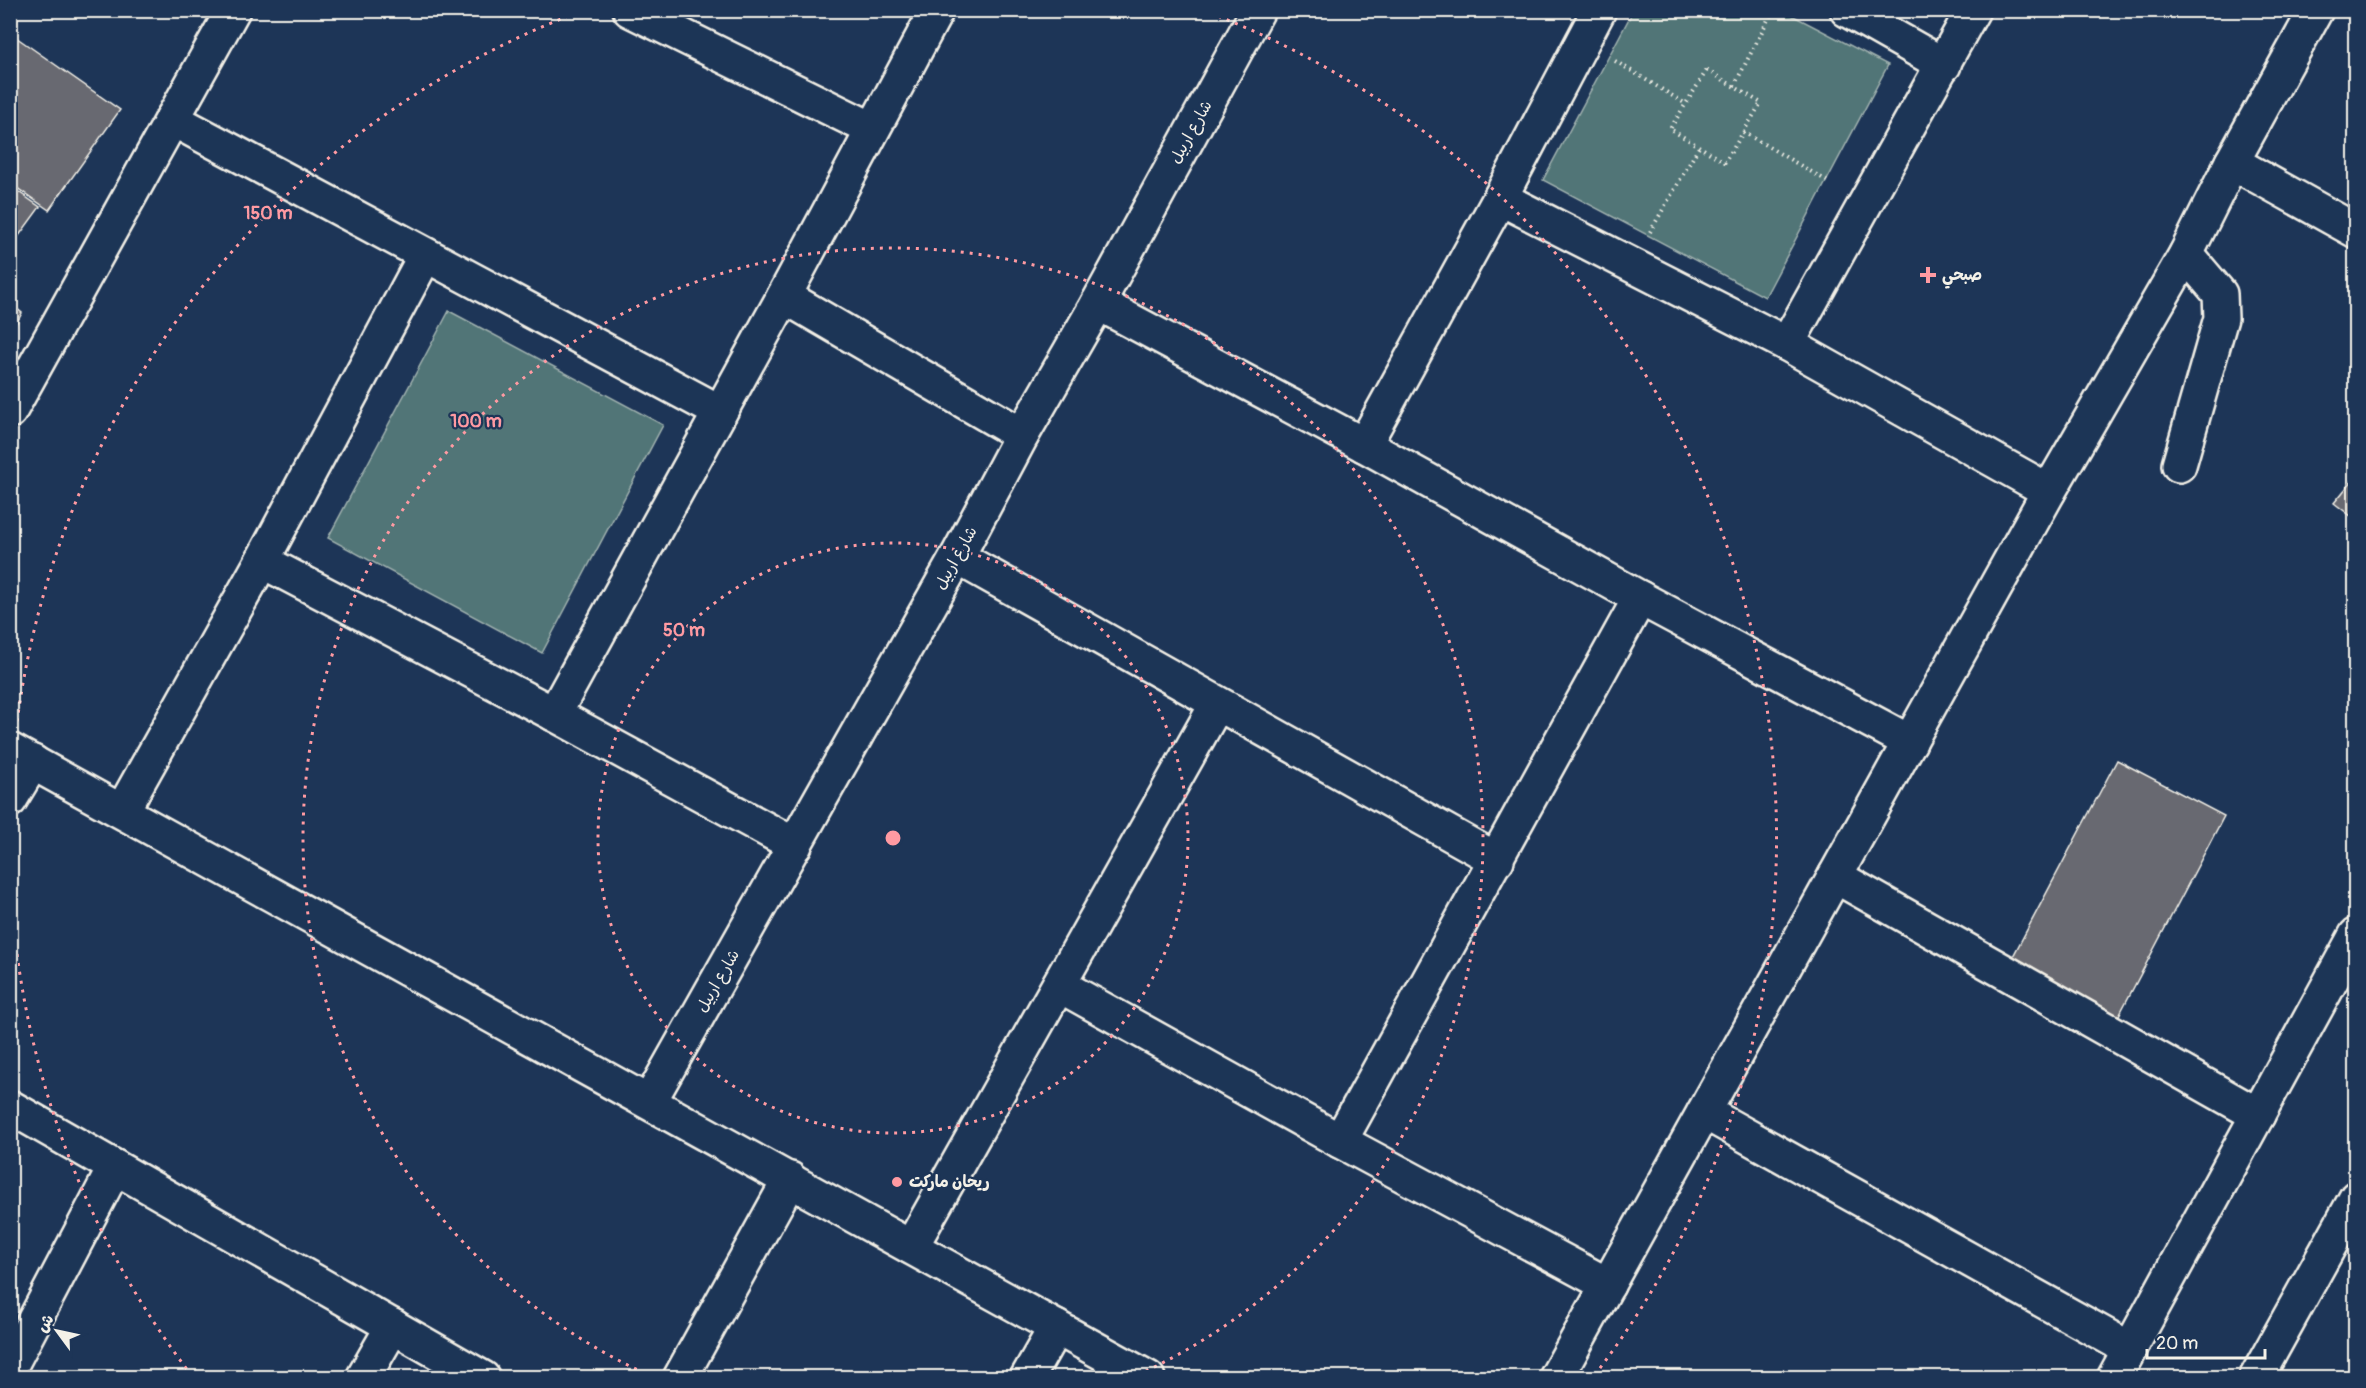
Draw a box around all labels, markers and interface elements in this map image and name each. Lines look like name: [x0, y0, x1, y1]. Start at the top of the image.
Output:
street label: شارع اربيل: [1165, 97, 1217, 168]
text: 150 m: [244, 202, 293, 225]
place label: صبحي: [1942, 265, 1982, 289]
marker: صبحي: [1919, 266, 1937, 284]
text: 100 m: [450, 410, 502, 433]
street label: شارع اربيل: [930, 523, 982, 594]
text: 50 m: [663, 619, 705, 642]
centre of rings: [883, 828, 903, 848]
street label: شارع اربيل: [692, 946, 745, 1016]
place label: ريحان ماركت: [909, 1172, 990, 1192]
marker: ريحان ماركت: [890, 1175, 904, 1189]
north arrow: [27, 1301, 87, 1361]
text: ش: [32, 1311, 58, 1336]
scale bar: [2147, 1322, 2266, 1360]
text: 20 m: [2156, 1332, 2198, 1355]

